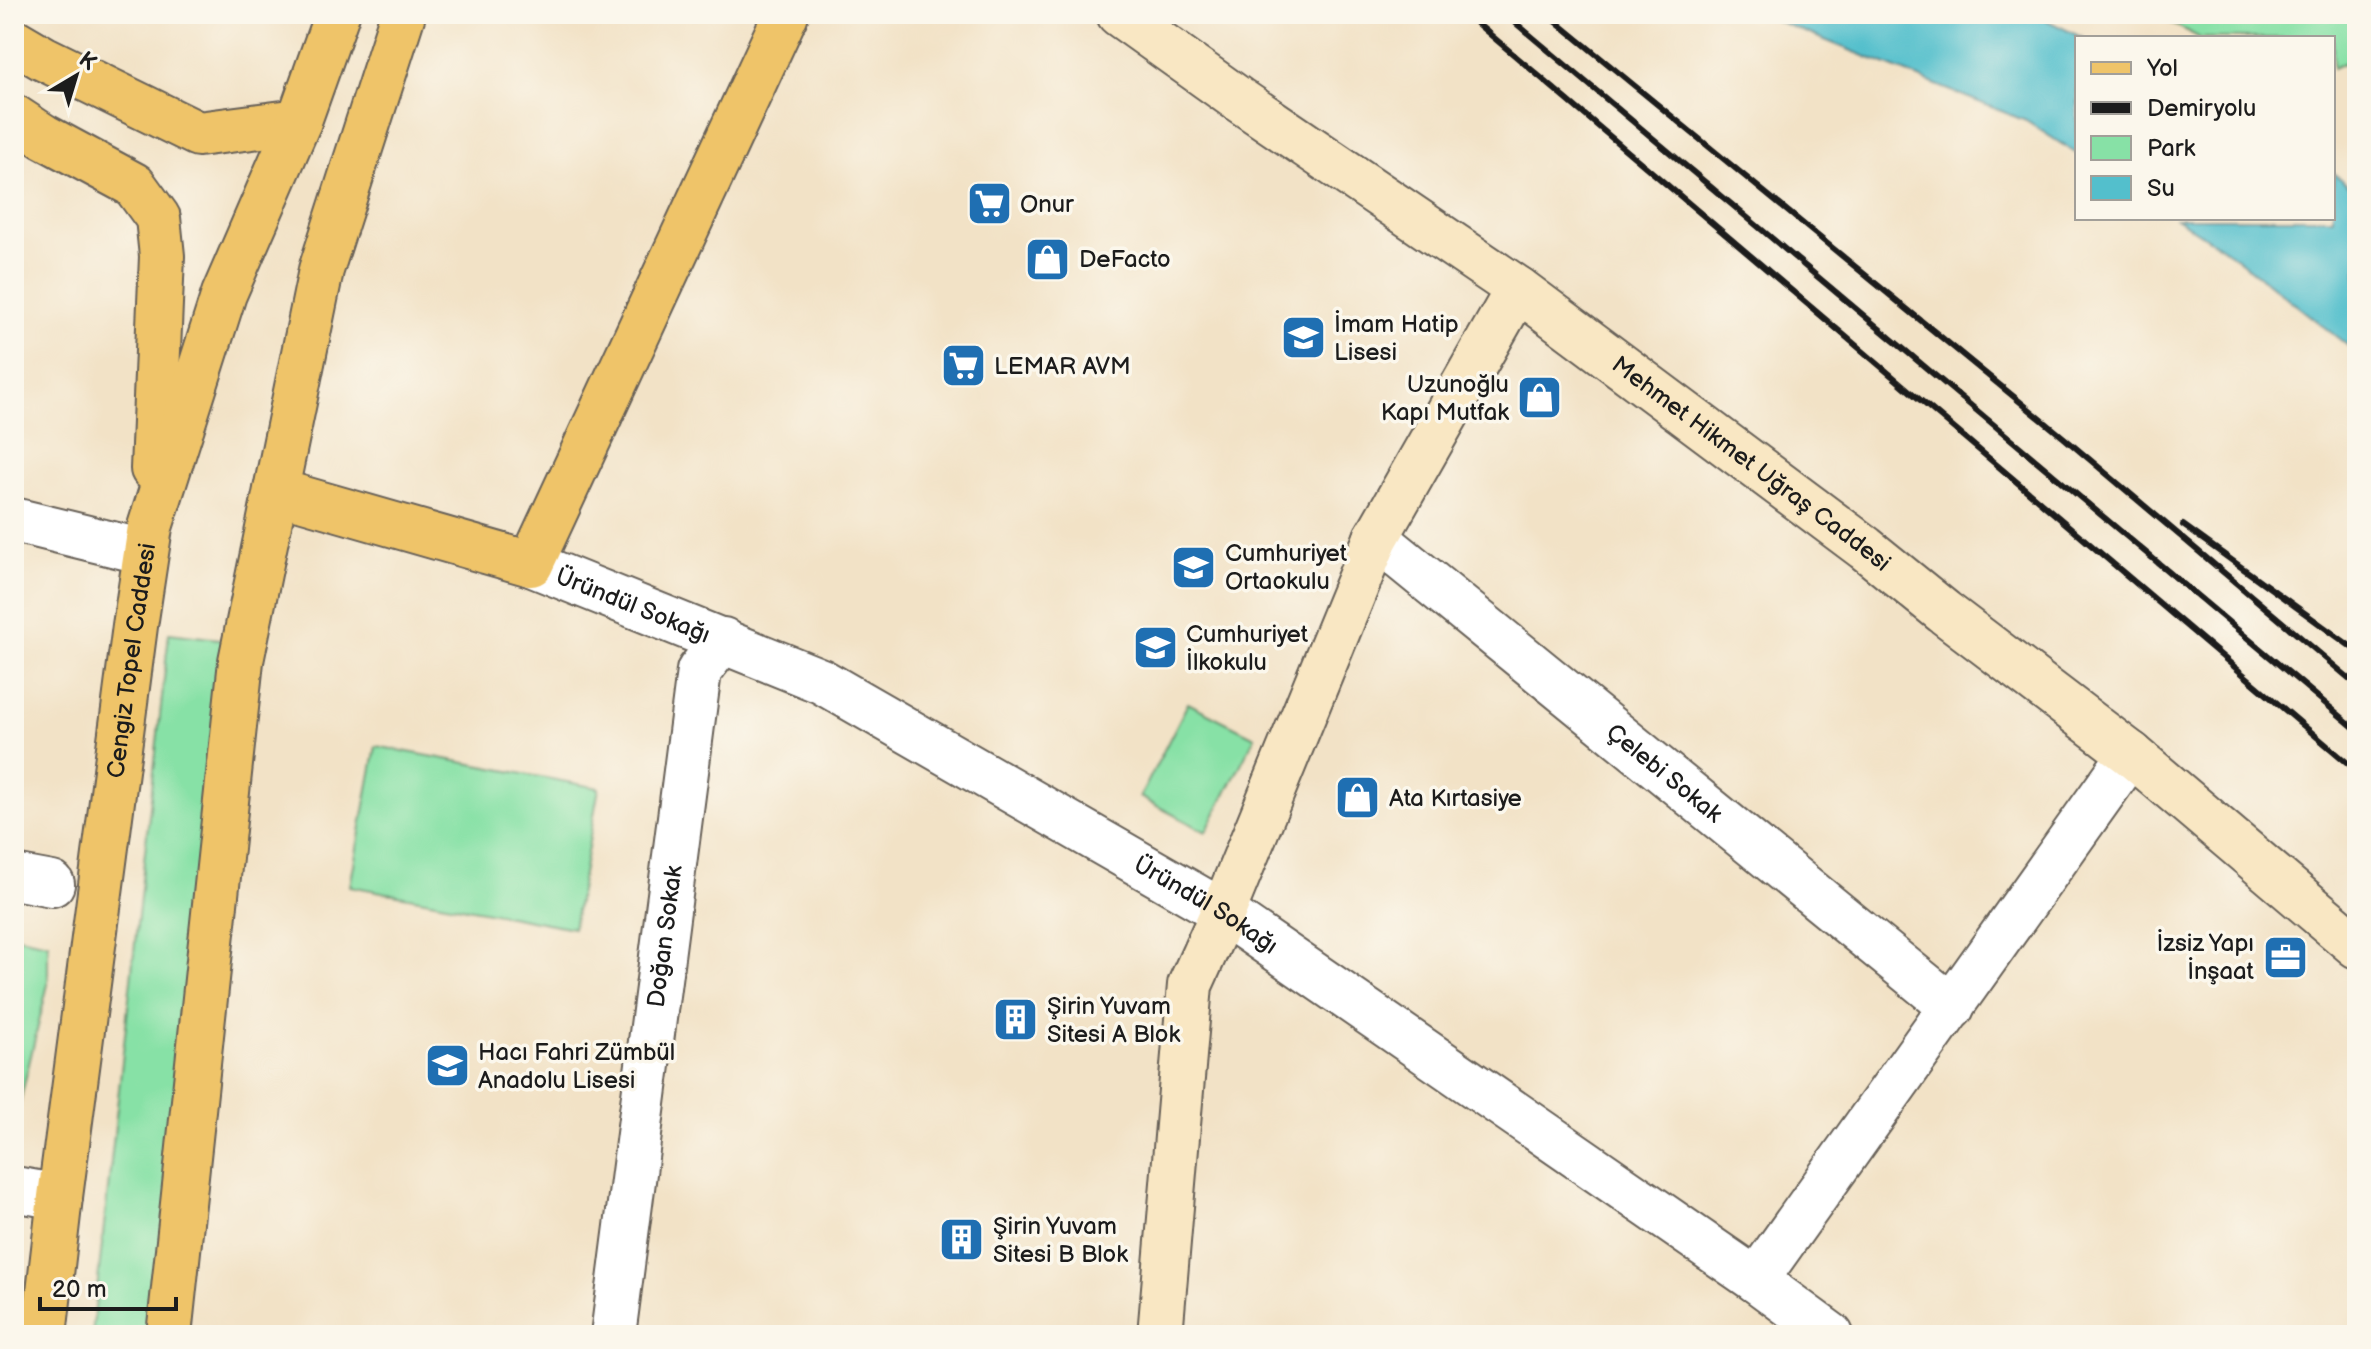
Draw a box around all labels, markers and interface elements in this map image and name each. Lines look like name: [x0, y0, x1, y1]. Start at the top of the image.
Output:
north arrow: [36, 36, 116, 116]
legend: [2075, 36, 2335, 220]
text: K: [73, 46, 102, 77]
text: Yol: [2146, 54, 2178, 83]
text: Demiryolu: [2147, 94, 2256, 123]
text: Park: [2147, 134, 2195, 163]
text: Su: [2147, 174, 2175, 203]
supermarket icon: Onur: [965, 180, 1013, 228]
place label: Onur: [1020, 190, 1074, 219]
shop icon: DeFacto: [1024, 235, 1072, 283]
place label: DeFacto: [1079, 245, 1171, 274]
place label: İmam Hatip Lisesi: [1334, 310, 1459, 367]
school or university icon: İmam Hatip Lisesi: [1279, 314, 1327, 362]
supermarket icon: LEMAR AVM: [939, 342, 987, 390]
street label: Mehmet Hikmet Uğraş Caddesi: [1606, 350, 1896, 577]
place label: LEMAR AVM: [994, 352, 1131, 381]
place label: Uzunoğlu Kapı Mutfak: [1381, 370, 1509, 427]
shop icon: Uzunoğlu Kapı Mutfak: [1516, 374, 1564, 422]
place label: Cumhuriyet Ortaokulu: [1225, 539, 1348, 596]
street label: Cengiz Topel Caddesi: [101, 541, 162, 780]
school or university icon: Cumhuriyet Ortaokulu: [1170, 543, 1218, 591]
street label: Üründül Sokağı: [552, 561, 714, 649]
place label: Cumhuriyet İlkokulu: [1186, 620, 1309, 677]
school or university icon: Cumhuriyet İlkokulu: [1131, 624, 1179, 672]
street label: Çelebi Sokak: [1601, 717, 1728, 829]
shop icon: Ata Kırtasiye: [1334, 774, 1382, 822]
place label: Ata Kırtasiye: [1389, 784, 1522, 813]
street label: Üründül Sokağı: [1129, 849, 1284, 960]
street label: Doğan Sokak: [641, 863, 688, 1009]
place label: İzsiz Yapı İnşaat: [2157, 929, 2255, 986]
office icon: İzsiz Yapı İnşaat: [2261, 933, 2309, 981]
place label: Şirin Yuvam Sitesi A Blok: [1047, 992, 1180, 1049]
building icon: Şirin Yuvam Sitesi A Blok: [992, 996, 1040, 1044]
place label: Hacı Fahri Zümbül Anadolu Lisesi: [478, 1038, 675, 1095]
school or university icon: Hacı Fahri Zümbül Anadolu Lisesi: [423, 1042, 471, 1090]
place label: Şirin Yuvam Sitesi B Blok: [993, 1212, 1128, 1269]
building icon: Şirin Yuvam Sitesi B Blok: [938, 1216, 986, 1264]
scale bar: [40, 1261, 176, 1311]
text: 20 m: [52, 1275, 107, 1304]

